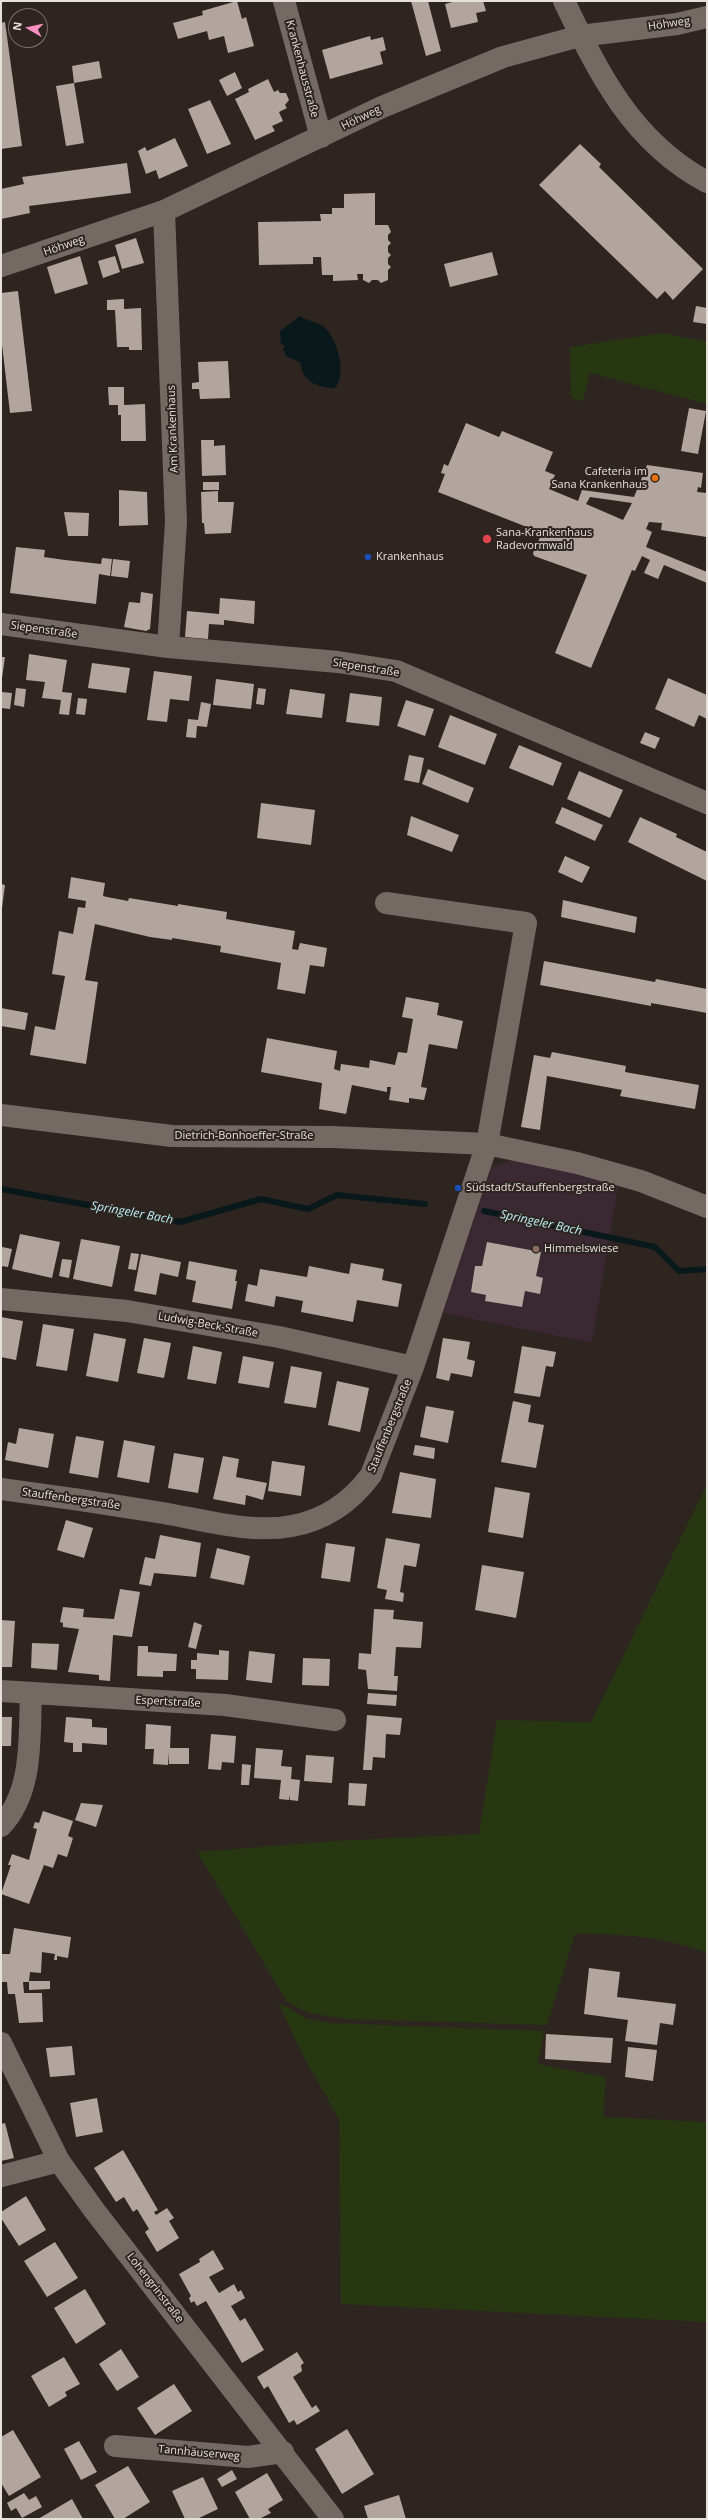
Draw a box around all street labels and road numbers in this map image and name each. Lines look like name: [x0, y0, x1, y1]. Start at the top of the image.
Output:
street label: Höhweg: [647, 15, 691, 33]
street label: Krankenhausstraße: [283, 19, 321, 119]
street label: Höhweg: [339, 103, 383, 133]
street label: Höhweg: [42, 233, 86, 259]
street label: Am Krankenhaus: [165, 385, 181, 473]
street label: Siepenstraße: [10, 619, 78, 641]
street label: Siepenstraße: [332, 656, 400, 680]
street label: Dietrich-Bonhoeffer-Straße: [175, 1129, 313, 1143]
street label: Ludwig-Beck-Straße: [157, 1310, 259, 1340]
street label: Stauffenbergstraße: [365, 1377, 415, 1475]
street label: Stauffenbergstraße: [21, 1486, 121, 1512]
street label: Espertstraße: [135, 1694, 201, 1710]
street label: Lohengrinstraße: [124, 2251, 186, 2325]
street label: Tannhäuserweg: [158, 2443, 240, 2463]

